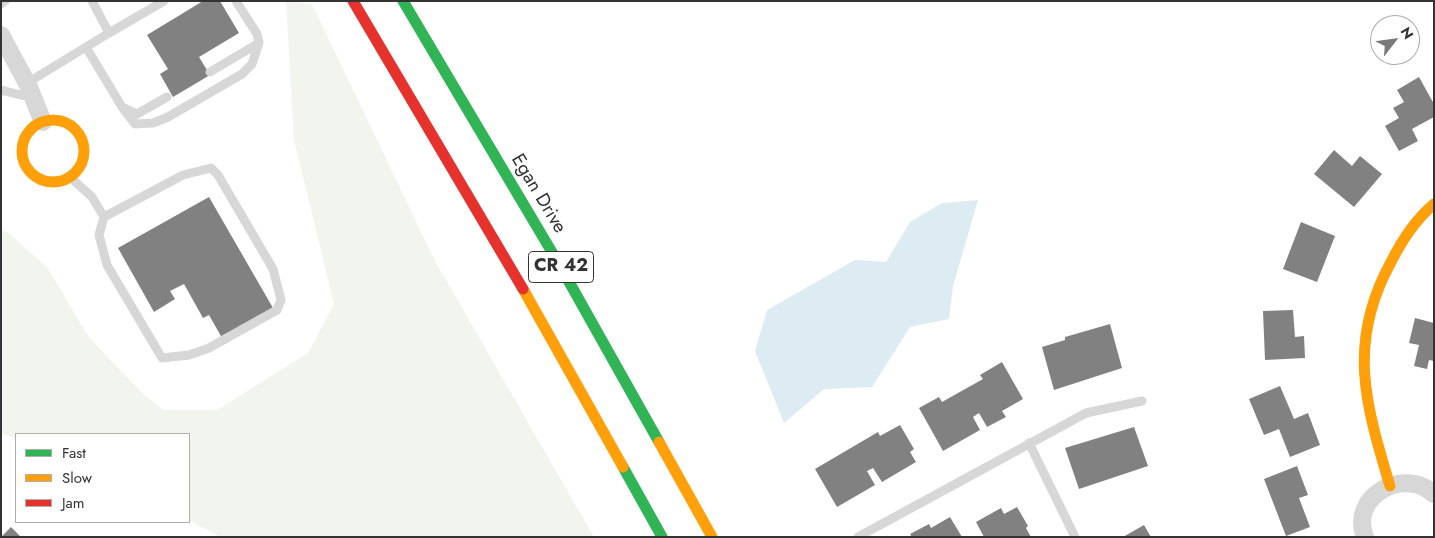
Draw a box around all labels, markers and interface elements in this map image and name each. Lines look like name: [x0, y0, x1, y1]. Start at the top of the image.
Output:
north arrow: [1370, 15, 1420, 65]
text: N: [1396, 23, 1419, 43]
street label: Egan Drive: [505, 150, 571, 238]
road number: CR 42: [528, 252, 594, 282]
legend: [15, 433, 190, 523]
text: Fast: [62, 442, 86, 464]
text: Slow: [62, 467, 92, 489]
text: Jam: [62, 492, 85, 514]

